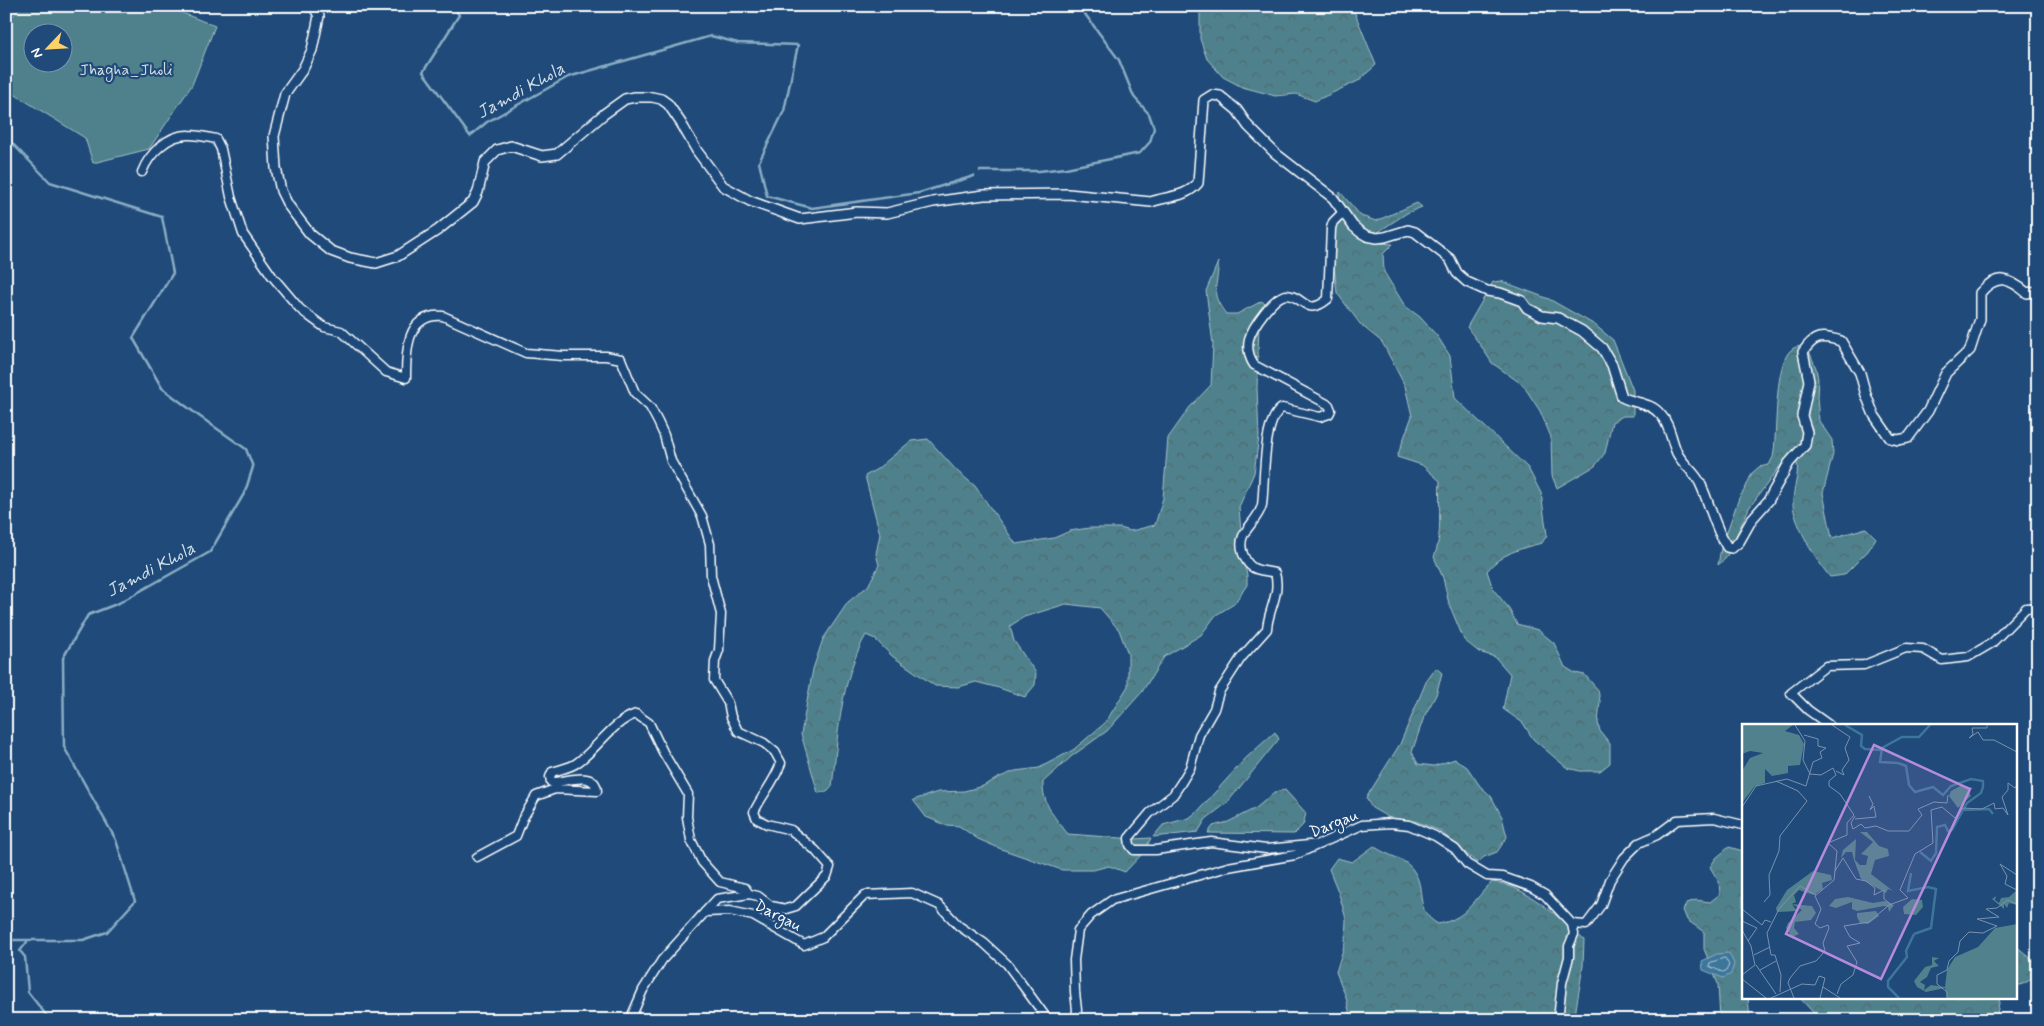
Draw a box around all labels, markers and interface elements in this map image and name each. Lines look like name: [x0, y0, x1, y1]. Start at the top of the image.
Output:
north arrow: [22, 22, 72, 72]
text: N: [27, 45, 47, 61]
water label: Jamdi Khola: [473, 57, 569, 125]
park label: Jhagha_Jholi: [79, 60, 173, 82]
water label: Jamdi Khola: [102, 537, 200, 603]
inset map: [1742, 724, 2016, 998]
street label: Dargau: [1307, 805, 1362, 844]
street label: Dargau: [750, 895, 805, 938]

